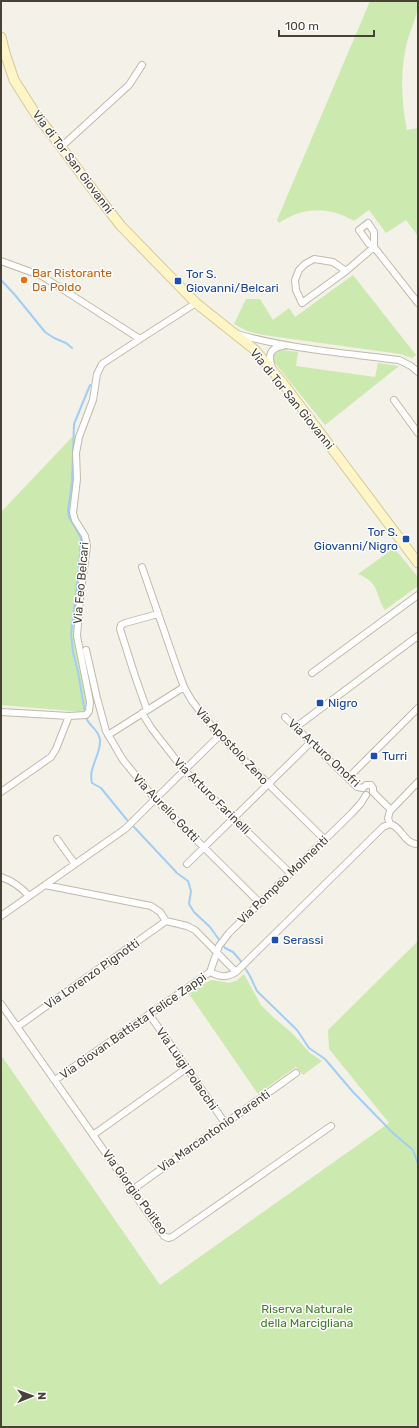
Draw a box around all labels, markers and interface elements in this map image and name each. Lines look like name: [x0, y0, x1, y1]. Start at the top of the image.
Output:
scale bar: [279, 12, 374, 38]
text: 100 m: [285, 19, 319, 33]
street label: Via di Tor San Giovanni: [30, 108, 116, 216]
place label: Bar Ristorante Da Poldo: [32, 266, 112, 294]
place label: Tor S. Giovanni/Belcari: [186, 267, 279, 295]
marker: Bar Ristorante Da Poldo: [19, 275, 29, 285]
marker: Tor S. Giovanni/Belcari: [173, 276, 183, 286]
street label: Via di Tor San Giovanni: [247, 346, 337, 452]
place label: Tor S. Giovanni/Nigro: [314, 525, 398, 553]
marker: Tor S. Giovanni/Nigro: [401, 534, 411, 544]
street label: Via Feo Belcari: [70, 541, 92, 624]
place label: Nigro: [328, 696, 358, 710]
marker: Nigro: [315, 698, 325, 708]
street label: Via Apostolo Zeno: [193, 705, 271, 788]
street label: Via Arturo Onofri: [285, 716, 363, 790]
place label: Turri: [382, 749, 407, 763]
marker: Turri: [369, 751, 379, 761]
street label: Via Arturo Farinelli: [171, 755, 253, 837]
street label: Via Aurelio Gotti: [130, 771, 202, 845]
street label: Via Pompeo Molmenti: [235, 833, 331, 927]
place label: Serassi: [283, 933, 324, 947]
marker: Serassi: [270, 935, 280, 945]
street label: Via Lorenzo Pignotti: [42, 936, 142, 1012]
street label: Via Giovan Battista Felice Zappi: [57, 970, 209, 1082]
street label: Via Luigi Polacchi: [153, 1025, 221, 1113]
street label: Via Marcantonio Parenti: [155, 1087, 273, 1175]
street label: Via Giorgio Politeo: [100, 1147, 170, 1237]
park label: Riserva Naturale della Marcigliana: [261, 1302, 353, 1330]
north arrow: [12, 1376, 52, 1416]
text: N: [35, 1392, 48, 1400]

